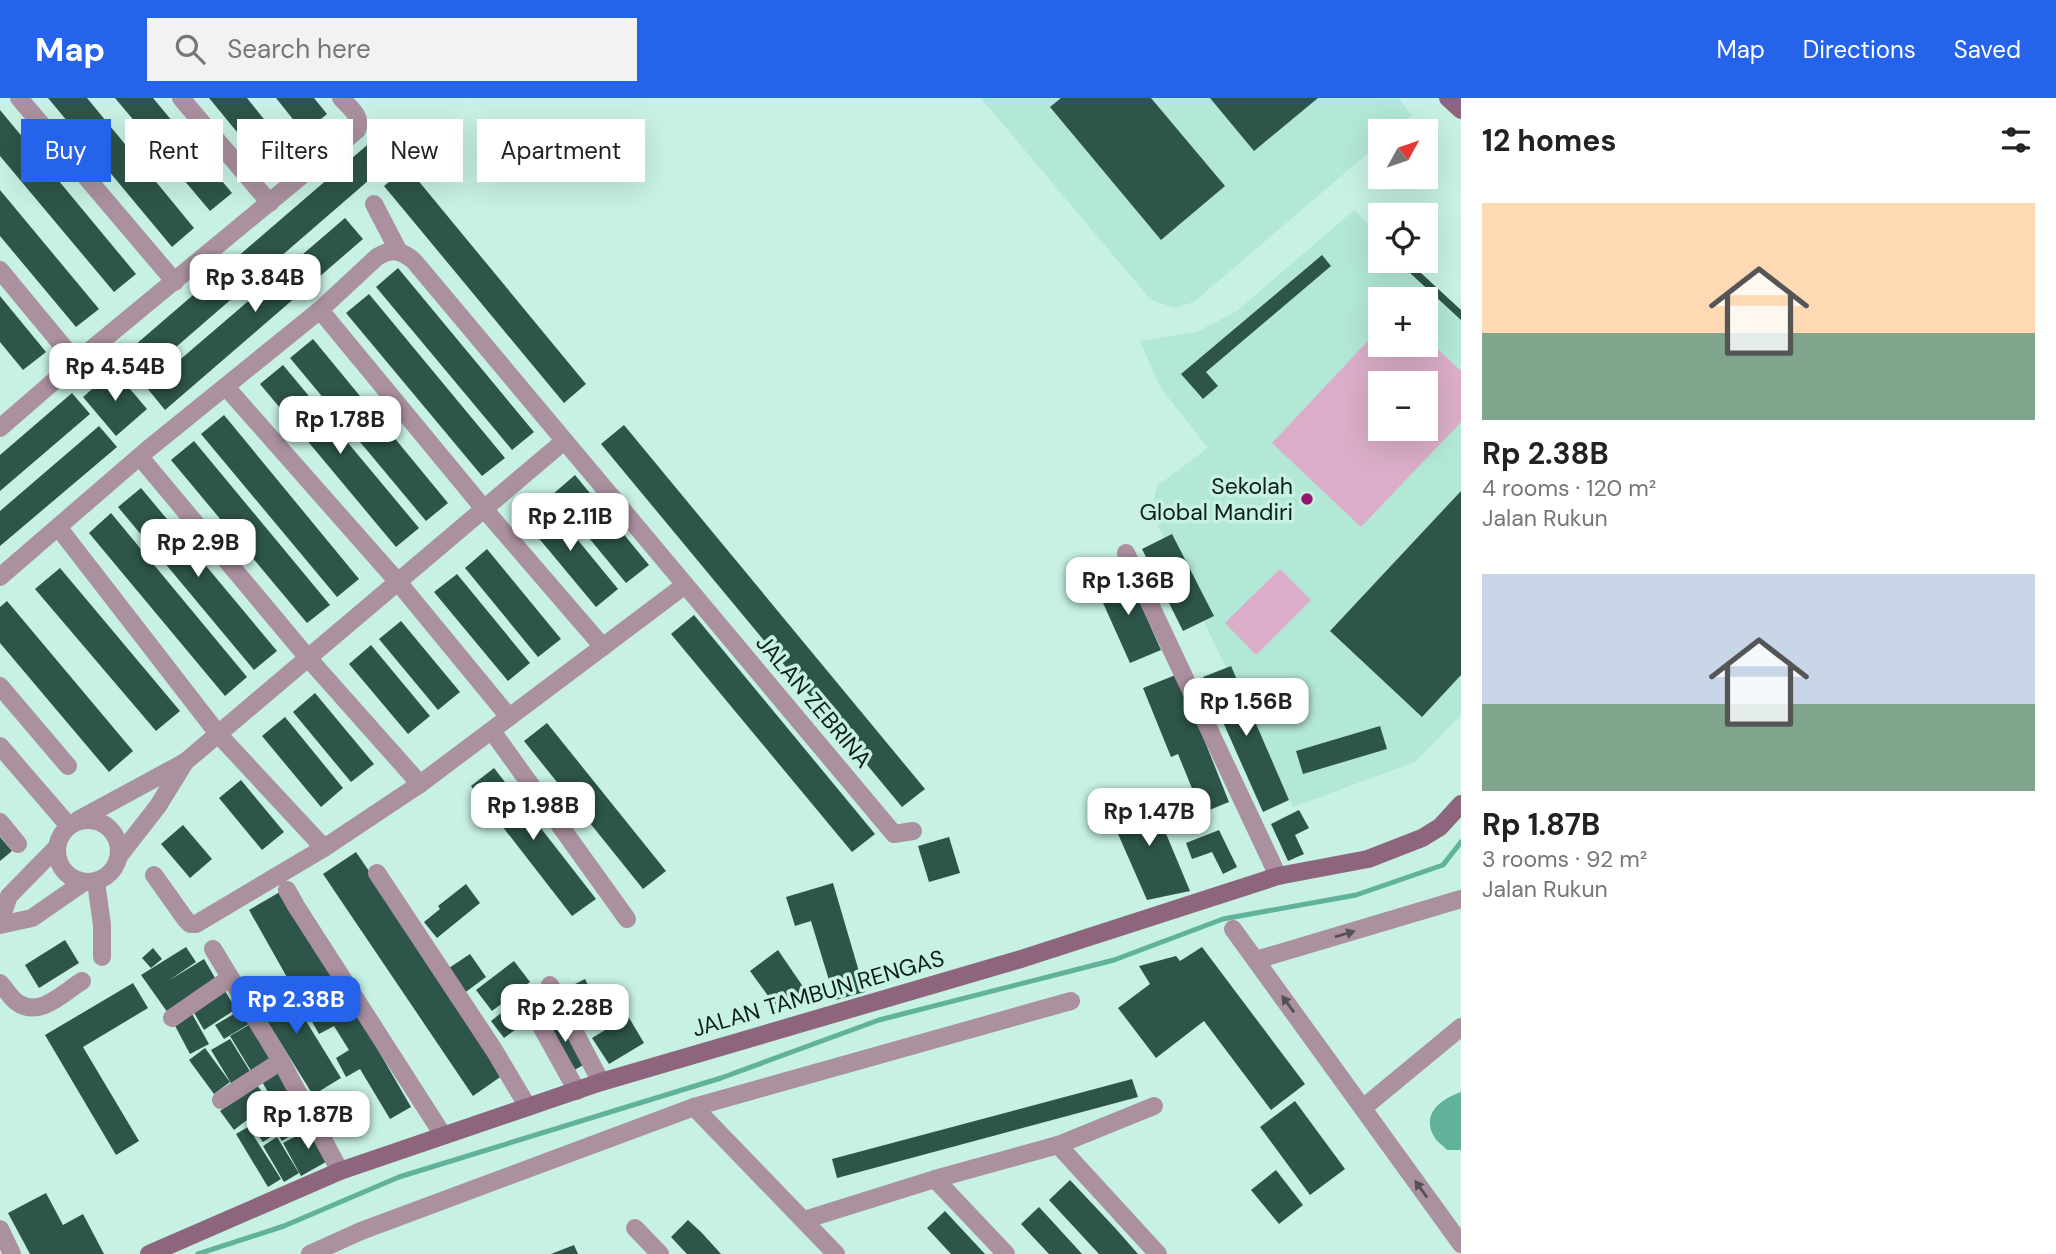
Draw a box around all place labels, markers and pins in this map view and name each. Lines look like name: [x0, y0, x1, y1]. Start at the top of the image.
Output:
pin: Rp 3.84B: [183, 254, 327, 314]
pin: Rp 4.54B: [43, 344, 187, 403]
pin: Rp 1.78B: [268, 396, 412, 456]
place label: Sekolah Global Mandiri: [1140, 471, 1293, 527]
marker: Sekolah Global Mandiri: [1299, 491, 1315, 507]
pin: Rp 2.11B: [498, 494, 642, 553]
pin: Rp 2.9B: [133, 519, 263, 579]
pin: Rp 1.36B: [1056, 558, 1200, 617]
pin: Rp 1.56B: [1174, 678, 1318, 738]
pin: Rp 1.98B: [461, 782, 605, 842]
pin: Rp 1.47B: [1077, 788, 1221, 848]
pin: Rp 2.38B: [224, 976, 368, 1036]
pin: Rp 2.28B: [493, 984, 637, 1044]
pin: Rp 1.87B: [236, 1091, 380, 1151]

